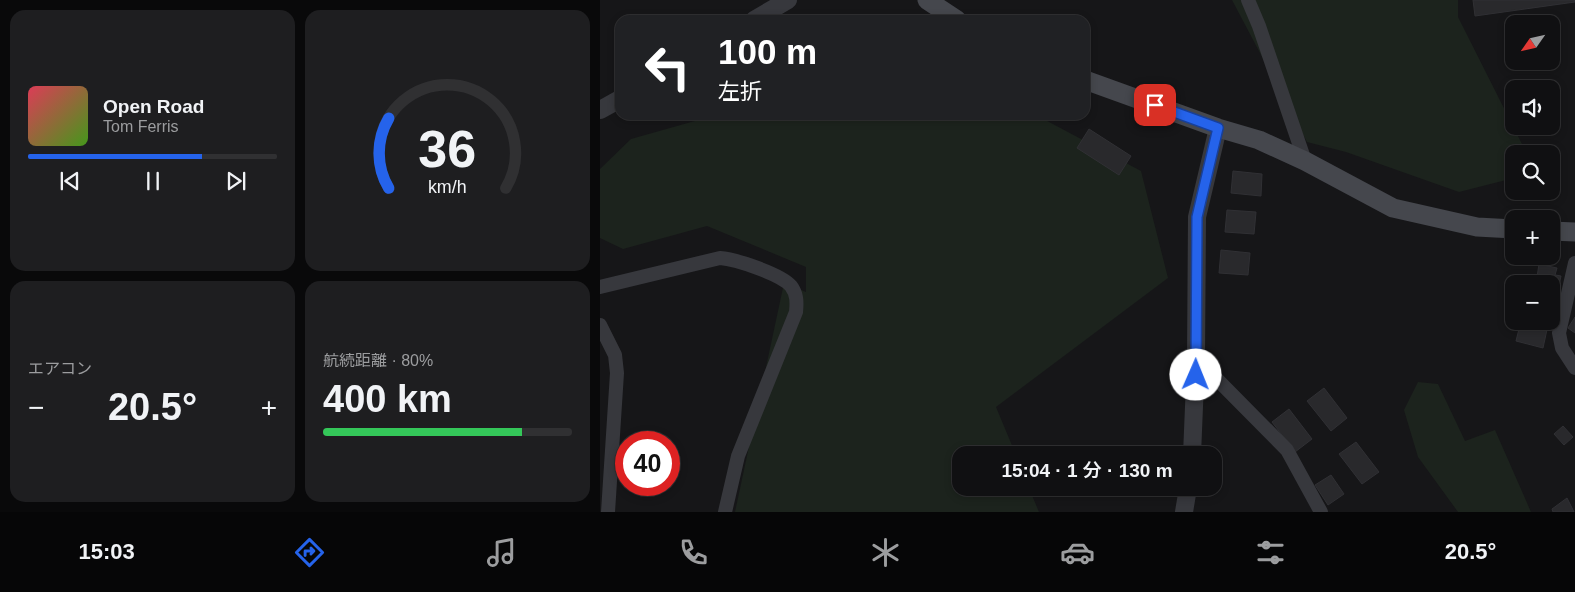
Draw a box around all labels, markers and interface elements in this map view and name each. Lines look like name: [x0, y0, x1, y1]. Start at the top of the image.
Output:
north arrow: [1505, 15, 1560, 70]
map controls: [1505, 15, 1560, 330]
text: 100 m: [718, 32, 817, 71]
icon: left: [635, 35, 700, 100]
text: 左折: [718, 79, 762, 104]
button: sound: [1505, 80, 1560, 135]
pin: [1134, 84, 1176, 126]
icon: arrive: [1141, 91, 1169, 119]
text: Open Road: [103, 96, 204, 117]
text: Tom Ferris: [103, 118, 179, 135]
text: 36: [419, 120, 476, 178]
button: search: [1505, 145, 1560, 200]
icon: previous: [56, 167, 84, 195]
icon: pause: [139, 167, 167, 195]
icon: next: [222, 167, 250, 195]
text: km/h: [428, 177, 467, 197]
button: +: [1505, 210, 1560, 265]
button: −: [1505, 275, 1560, 330]
position arrow: [1169, 348, 1221, 400]
text: 航続距離 · 80%: [323, 352, 433, 369]
text: エアコン: [28, 360, 92, 377]
text: 400 km: [323, 378, 452, 420]
text: 20.5°: [108, 386, 197, 428]
text: −: [28, 392, 44, 423]
text: +: [261, 392, 277, 423]
speed limit sign: 40: [615, 431, 680, 496]
text: 15:04 · 1 分 · 130 m: [1001, 460, 1173, 481]
icon: directions: [292, 535, 327, 570]
icon: music: [484, 535, 519, 570]
icon: phone: [676, 535, 711, 570]
icon: climate: [868, 535, 903, 570]
icon: car: [1060, 535, 1095, 570]
icon: filters: [1253, 535, 1288, 570]
text: 15:03: [79, 539, 135, 564]
text: 20.5°: [1445, 539, 1496, 564]

